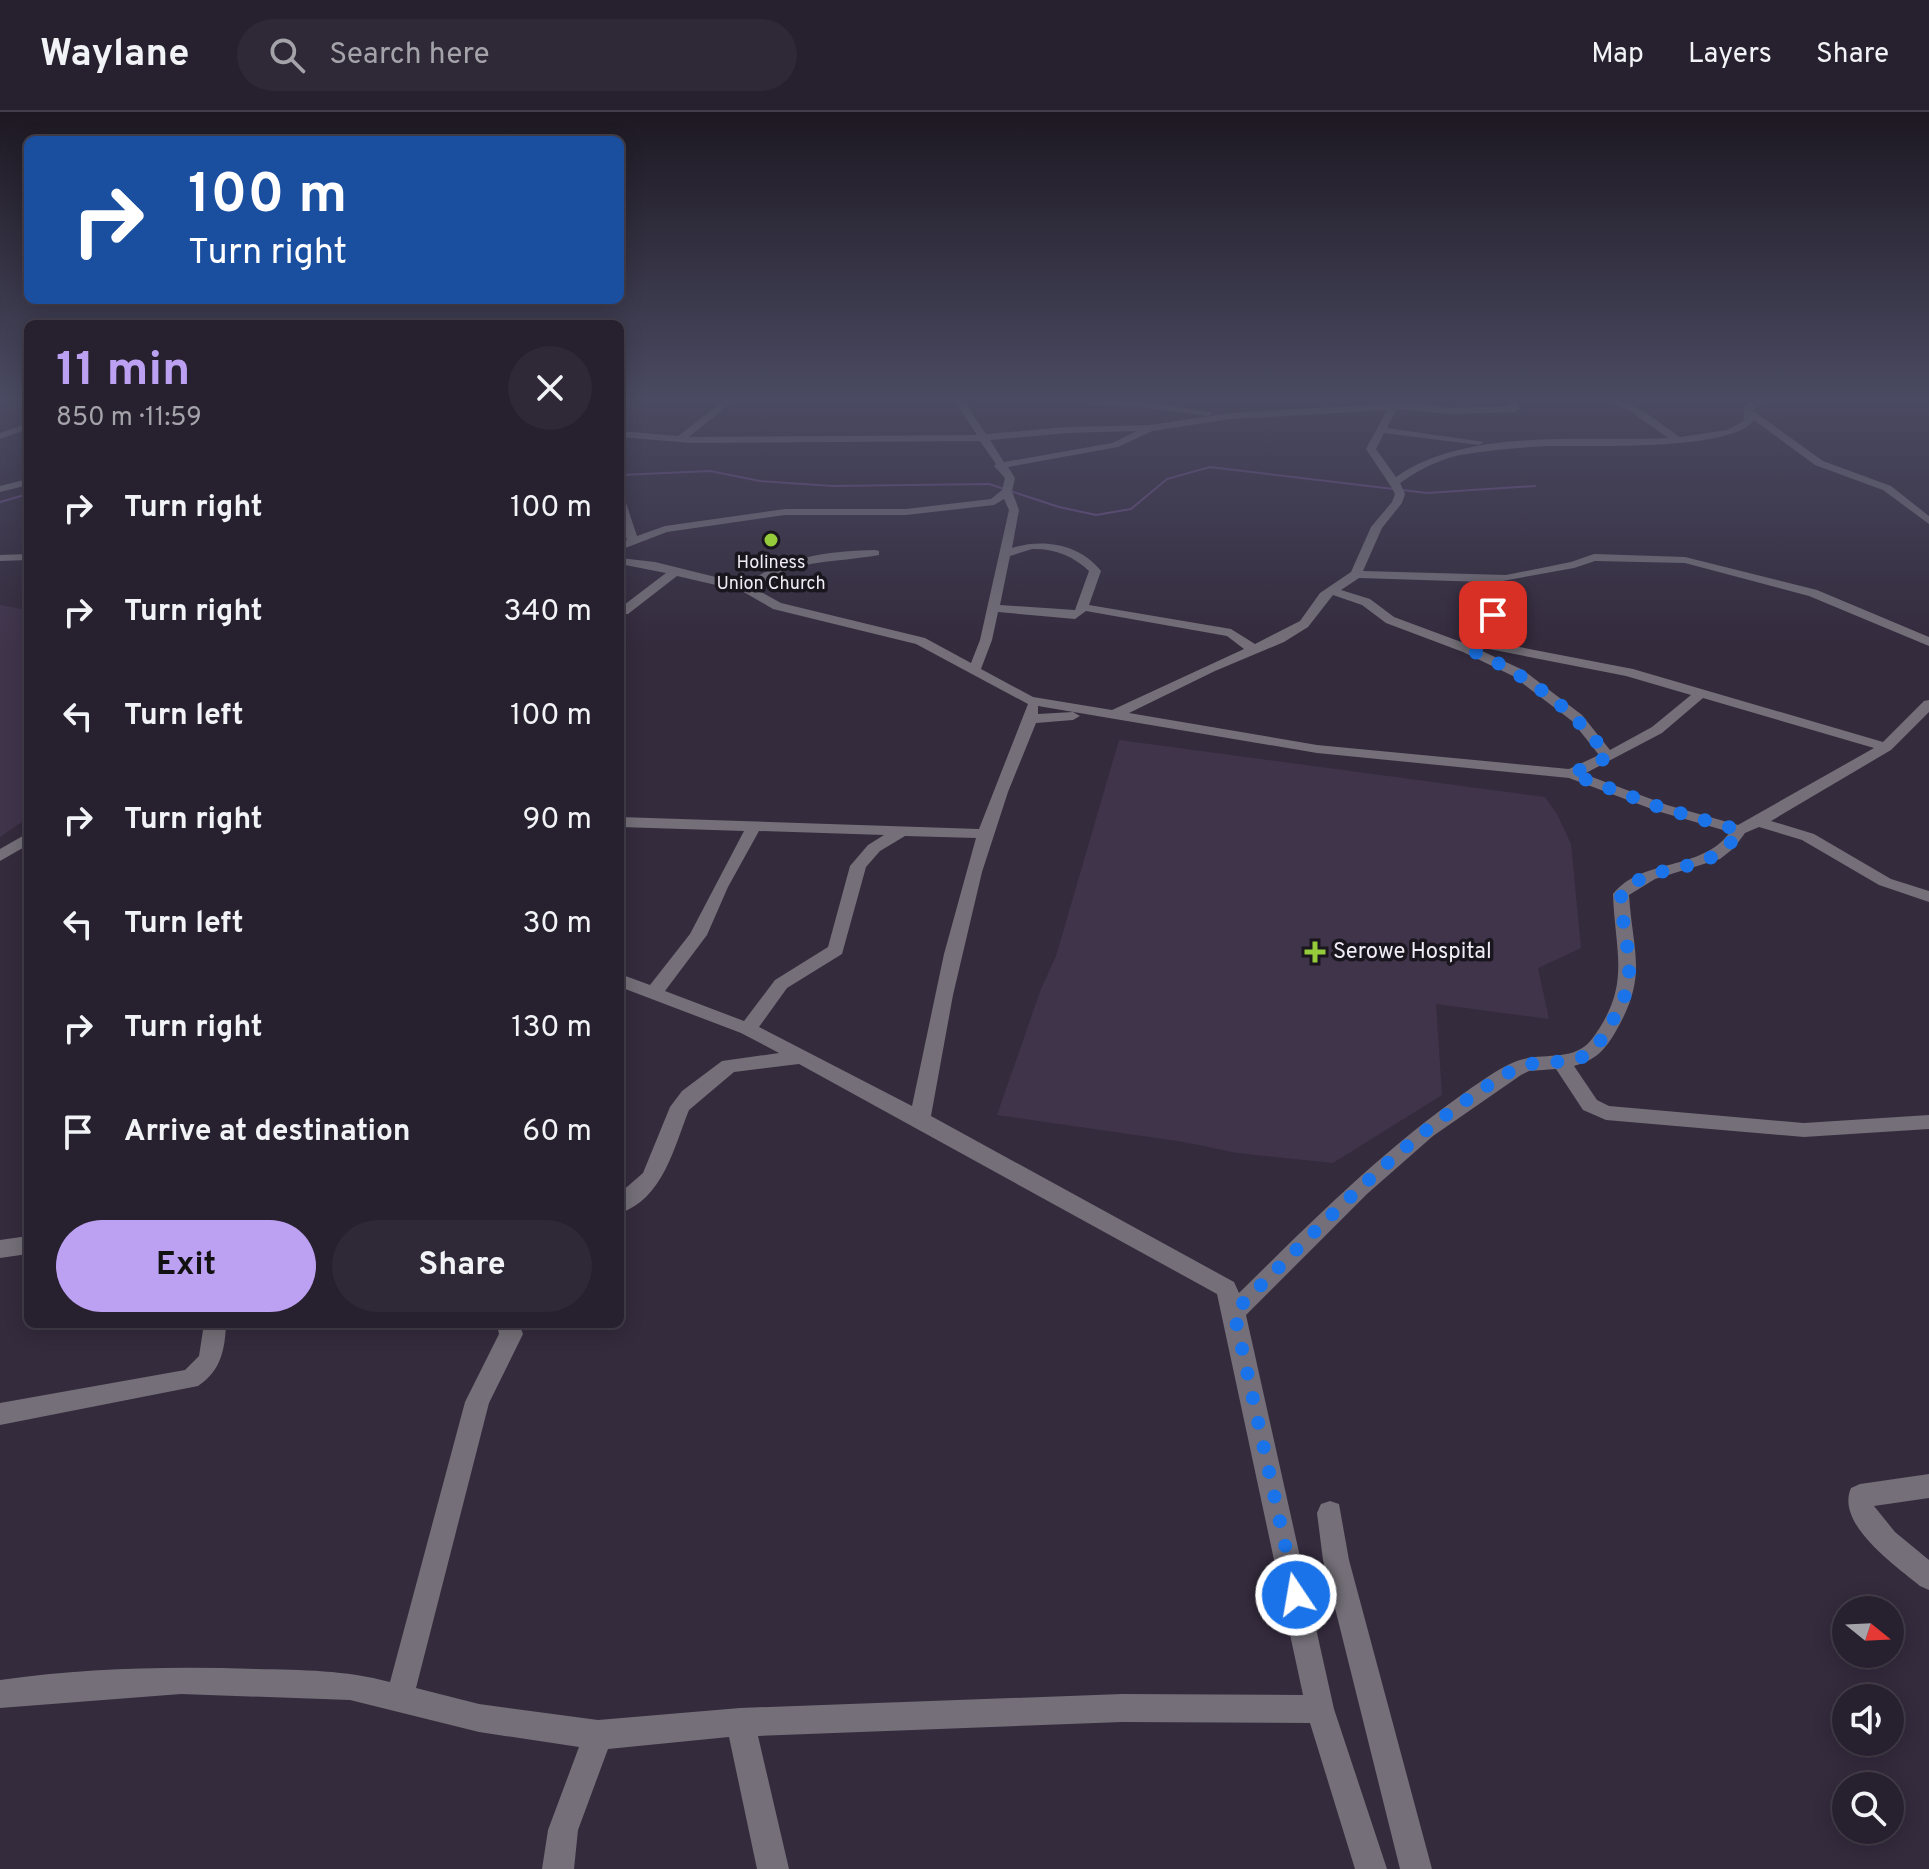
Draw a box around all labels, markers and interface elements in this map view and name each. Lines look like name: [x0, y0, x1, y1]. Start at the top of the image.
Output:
search box: [237, 19, 797, 91]
text: Waylane: [40, 31, 189, 80]
icon: search: [265, 33, 309, 77]
text: Search here: [329, 37, 490, 74]
text: Map: [1591, 37, 1644, 73]
text: Layers: [1688, 37, 1772, 73]
text: Share: [1816, 37, 1889, 73]
text: 100 m: [188, 162, 347, 232]
icon: right: [56, 168, 160, 272]
text: Turn right: [188, 231, 347, 277]
text: 11 min: [56, 342, 190, 402]
button: close: [508, 346, 592, 430]
text: 850 m · 11:59: [56, 402, 202, 435]
icon: right: [56, 486, 100, 530]
text: Turn right: [124, 490, 262, 527]
text: 100 m: [510, 490, 592, 527]
marker: Holiness Union Church: [762, 531, 780, 549]
place label: Holiness Union Church: [716, 552, 826, 596]
pin: [1459, 581, 1527, 649]
icon: right: [56, 590, 100, 634]
icon: arrive: [1471, 593, 1515, 637]
text: Turn right: [124, 594, 262, 631]
text: 340 m: [504, 594, 592, 631]
icon: left: [56, 694, 100, 738]
text: Turn left: [124, 698, 244, 735]
text: 100 m: [510, 698, 592, 735]
icon: right: [56, 798, 100, 842]
text: Turn right: [124, 802, 262, 839]
text: 90 m: [523, 802, 592, 839]
icon: left: [56, 902, 100, 946]
text: Turn left: [124, 906, 244, 943]
text: 30 m: [523, 906, 592, 943]
place label: Serowe Hospital: [1333, 939, 1492, 966]
marker: Serowe Hospital: [1304, 941, 1326, 963]
icon: right: [56, 1006, 100, 1050]
text: Turn right: [124, 1010, 262, 1047]
text: 130 m: [511, 1010, 592, 1047]
icon: arrive: [56, 1110, 100, 1154]
text: Arrive at destination: [124, 1114, 410, 1151]
text: 60 m: [522, 1114, 592, 1151]
button: Exit: [56, 1220, 316, 1312]
button: Share: [332, 1220, 592, 1312]
position arrow: [1254, 1553, 1338, 1637]
north arrow: [1832, 1596, 1904, 1668]
map controls: [1832, 1596, 1904, 1844]
button: sound: [1832, 1684, 1904, 1756]
button: search: [1832, 1772, 1904, 1844]

